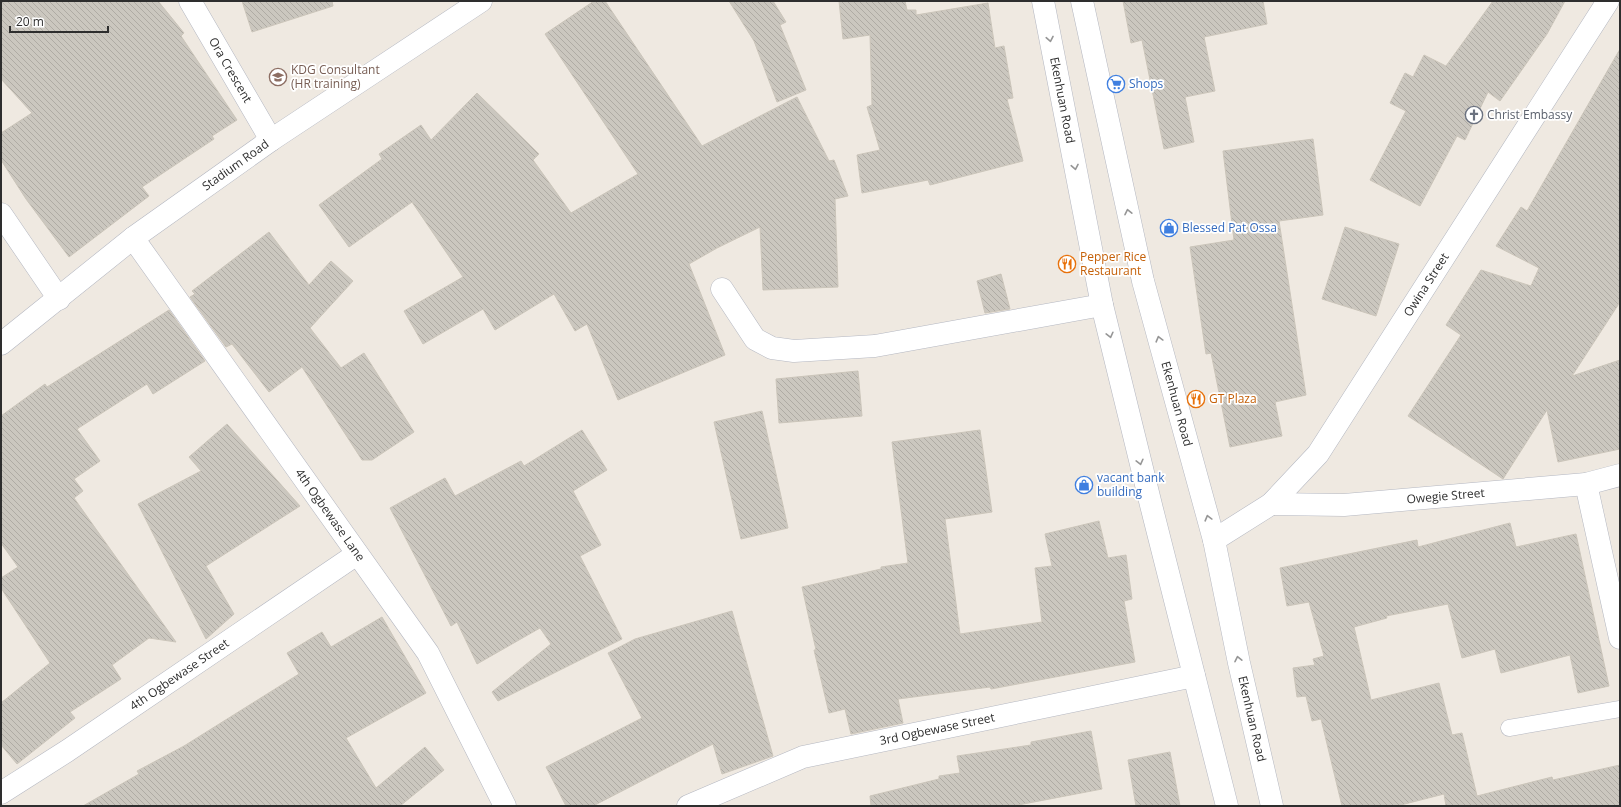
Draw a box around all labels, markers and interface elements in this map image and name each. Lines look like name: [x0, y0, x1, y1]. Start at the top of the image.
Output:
scale bar: [10, 8, 108, 34]
text: 20 m: [16, 13, 44, 30]
street label: Ora Crescent: [205, 34, 256, 106]
one-way arrow: [1045, 36, 1054, 42]
street label: Ekenhuan Road: [1046, 55, 1079, 145]
place label: KDG Consultant (HR training): [291, 61, 380, 92]
school or university icon: KDG Consultant (HR training): [268, 67, 288, 87]
supermarket icon: Shops: [1106, 74, 1126, 94]
place label: Shops: [1129, 75, 1164, 92]
church icon: Christ Embassy: [1464, 105, 1484, 125]
place label: Christ Embassy: [1487, 106, 1573, 123]
street label: Stadium Road: [198, 135, 272, 194]
one-way arrow: [1070, 164, 1079, 170]
one-way arrow: [1124, 209, 1132, 216]
shop icon: Blessed Pat Ossa: [1159, 218, 1179, 238]
place label: Blessed Pat Ossa: [1182, 219, 1277, 236]
place label: Pepper Rice Restaurant: [1080, 248, 1147, 279]
street label: Owina Street: [1399, 249, 1453, 320]
restaurant icon: Pepper Rice Restaurant: [1057, 254, 1077, 274]
one-way arrow: [1105, 332, 1113, 339]
one-way arrow: [1155, 335, 1163, 342]
street label: Ekenhuan Road: [1157, 359, 1197, 448]
restaurant icon: GT Plaza: [1186, 389, 1206, 409]
place label: GT Plaza: [1209, 390, 1257, 407]
one-way arrow: [1136, 458, 1144, 465]
street label: 4th Ogbewase Lane: [292, 465, 369, 565]
place label: vacant bank building: [1097, 469, 1165, 500]
shop icon: vacant bank building: [1074, 475, 1094, 495]
street label: Owegie Street: [1406, 484, 1485, 508]
one-way arrow: [1204, 515, 1213, 522]
street label: 4th Ogbewase Street: [126, 634, 232, 714]
one-way arrow: [1234, 656, 1243, 662]
street label: Ekenhuan Road: [1234, 674, 1271, 763]
street label: 3rd Ogbewase Street: [878, 708, 996, 749]

